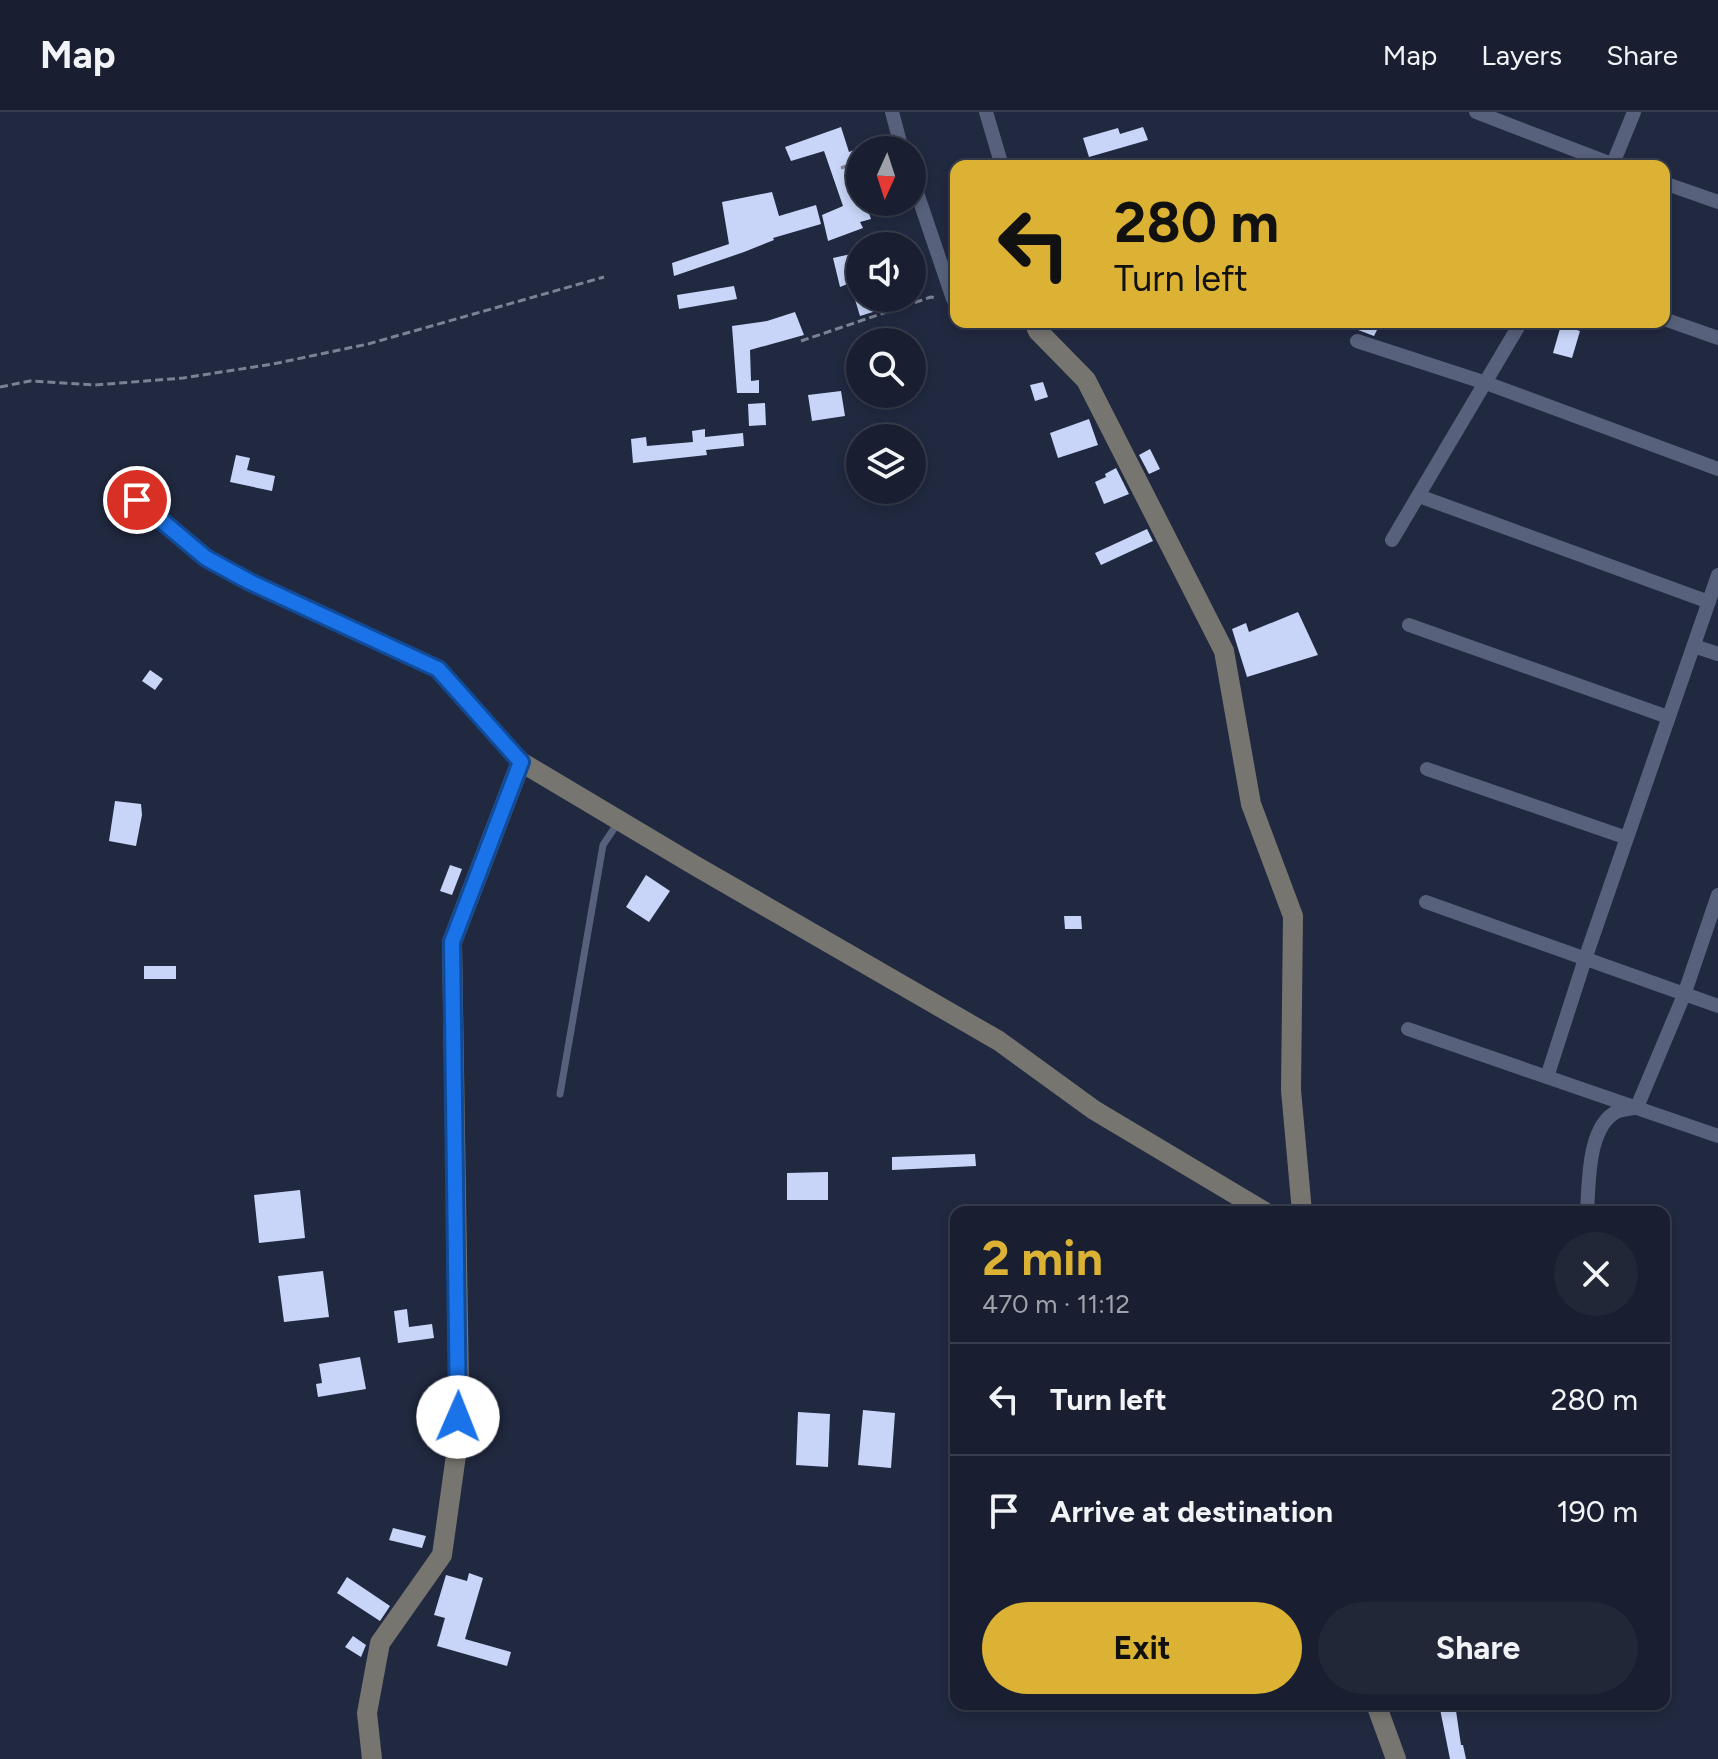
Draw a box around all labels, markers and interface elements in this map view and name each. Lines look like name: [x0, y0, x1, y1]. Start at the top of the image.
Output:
text: Map: [40, 32, 116, 78]
text: Map: [1383, 38, 1437, 72]
text: Layers: [1481, 38, 1562, 72]
text: Share: [1606, 38, 1678, 72]
north arrow: [846, 136, 926, 216]
map controls: [846, 136, 926, 504]
text: 280 m: [1114, 189, 1279, 256]
icon: left: [982, 192, 1086, 296]
button: sound: [846, 232, 926, 312]
text: Turn left: [1114, 257, 1248, 300]
button: search: [846, 328, 926, 408]
button: layers: [846, 424, 926, 504]
pin: [103, 466, 171, 534]
icon: arrive: [115, 478, 159, 522]
text: 2 min: [982, 1229, 1103, 1287]
button: close: [1554, 1232, 1638, 1316]
text: 470 m · 11:12: [982, 1288, 1130, 1320]
position arrow: [416, 1375, 500, 1459]
icon: left: [982, 1377, 1026, 1421]
text: Turn left: [1050, 1381, 1167, 1418]
text: 280 m: [1551, 1381, 1638, 1418]
icon: arrive: [982, 1489, 1026, 1533]
text: Arrive at destination: [1050, 1493, 1333, 1530]
text: 190 m: [1556, 1493, 1638, 1530]
button: Exit: [982, 1602, 1302, 1694]
button: Share: [1318, 1602, 1638, 1694]

